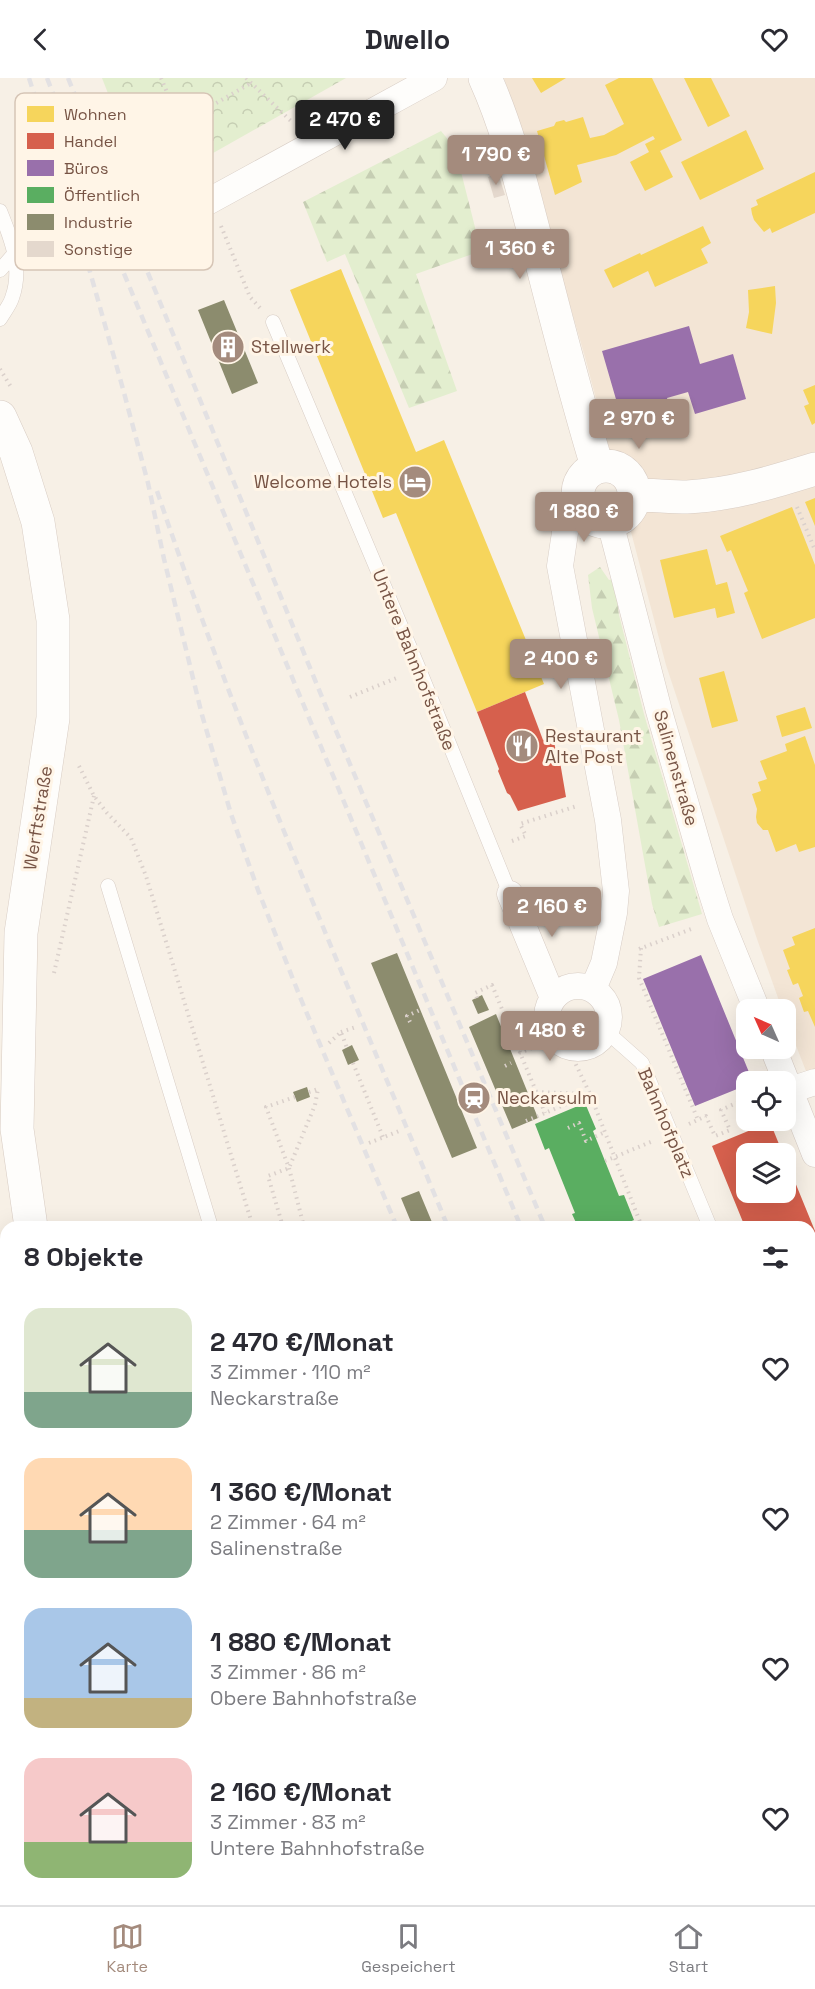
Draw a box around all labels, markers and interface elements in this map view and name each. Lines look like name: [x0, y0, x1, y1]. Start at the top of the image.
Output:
text: Dwello: [365, 22, 450, 57]
icon: back: [24, 23, 57, 56]
icon: heart: [758, 23, 791, 56]
legend: [15, 93, 213, 270]
pin: 2 470 €: [290, 100, 400, 151]
text: Wohnen: [64, 104, 127, 125]
text: 2 470 €: [309, 106, 381, 132]
text: Handel: [64, 131, 117, 152]
pin: 1 790 €: [441, 135, 551, 186]
text: 1 790 €: [461, 141, 531, 167]
text: Büros: [64, 158, 108, 179]
text: Öffentlich: [64, 185, 140, 206]
text: Industrie: [64, 212, 133, 233]
pin: 1 360 €: [465, 229, 575, 280]
text: 1 360 €: [485, 235, 555, 261]
text: Sonstige: [64, 239, 133, 260]
building icon: Stellwerk: [210, 329, 246, 365]
place label: Stellwerk: [251, 335, 331, 358]
pin: 2 970 €: [584, 399, 694, 450]
text: 2 970 €: [603, 405, 675, 431]
hotel icon: Welcome Hotels: [397, 464, 433, 500]
place label: Welcome Hotels: [254, 470, 392, 493]
pin: 1 880 €: [529, 492, 639, 543]
text: 1 880 €: [549, 498, 619, 524]
street label: Untere Bahnhofstraße: [368, 566, 461, 754]
pin: 2 400 €: [506, 639, 616, 690]
text: 2 400 €: [524, 645, 598, 671]
street label: Salinenstraße: [649, 707, 704, 828]
place label: Restaurant Alte Post: [545, 724, 642, 768]
restaurant icon: Restaurant Alte Post: [504, 728, 540, 764]
street label: Werftstraße: [18, 764, 57, 872]
pin: 2 160 €: [497, 887, 607, 938]
text: 2 160 €: [517, 893, 587, 919]
north arrow: [736, 999, 796, 1059]
map controls: [736, 999, 796, 1203]
pin: 1 480 €: [495, 1011, 605, 1062]
text: 1 480 €: [515, 1017, 585, 1043]
street label: Bahnhofplatz: [633, 1064, 700, 1181]
button: locate: [736, 1071, 796, 1131]
station icon: Neckarsulm: [456, 1080, 492, 1116]
place label: Neckarsulm: [497, 1086, 597, 1109]
button: layers: [736, 1143, 796, 1203]
text: 8 Objekte: [24, 1240, 143, 1274]
icon: filters: [759, 1241, 792, 1274]
text: 2 470 €/Monat: [210, 1325, 394, 1359]
icon: home: [72, 1332, 144, 1404]
icon: heart: [759, 1352, 792, 1385]
text: 3 Zimmer · 110 m²: [210, 1359, 371, 1385]
text: Neckarstraße: [210, 1385, 339, 1411]
text: 1 360 €/Monat: [210, 1475, 392, 1509]
icon: home: [72, 1482, 144, 1554]
icon: heart: [759, 1502, 792, 1535]
text: 2 Zimmer · 64 m²: [210, 1509, 366, 1535]
text: Salinenstraße: [210, 1535, 343, 1561]
text: 1 880 €/Monat: [210, 1625, 392, 1659]
icon: home: [72, 1632, 144, 1704]
icon: heart: [759, 1652, 792, 1685]
text: 3 Zimmer · 86 m²: [210, 1659, 366, 1685]
text: Obere Bahnhofstraße: [210, 1685, 417, 1711]
text: 2 160 €/Monat: [210, 1775, 392, 1809]
icon: home: [72, 1782, 144, 1854]
icon: heart: [759, 1802, 792, 1835]
text: 3 Zimmer · 83 m²: [210, 1809, 366, 1835]
text: Untere Bahnhofstraße: [210, 1835, 425, 1861]
tab: Karte: [107, 1920, 148, 1977]
tab: Gespeichert: [361, 1920, 456, 1977]
tab: Start: [669, 1920, 708, 1977]

